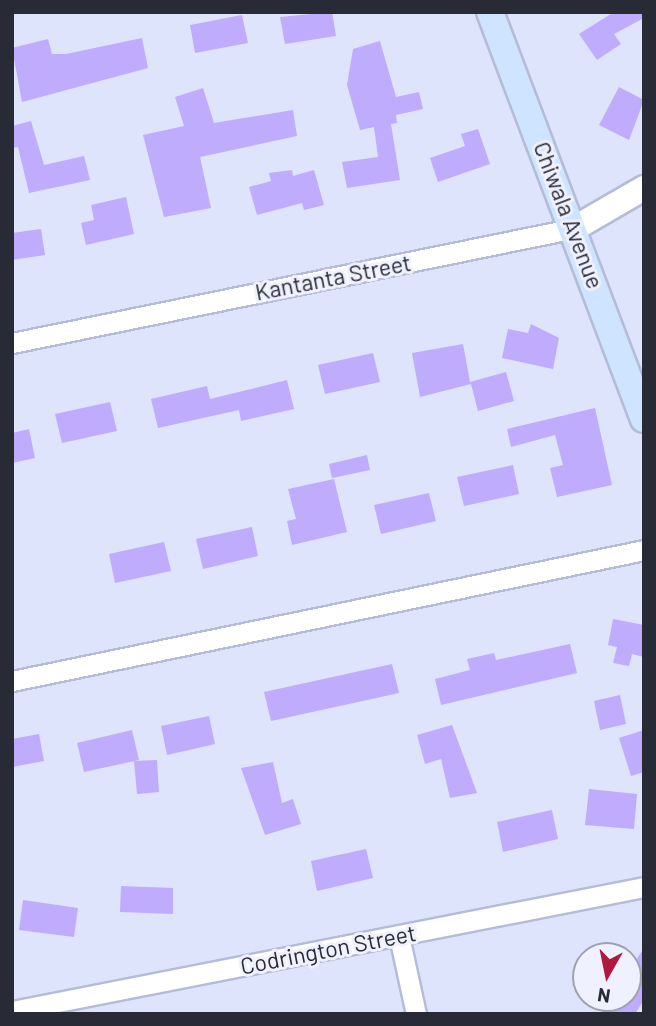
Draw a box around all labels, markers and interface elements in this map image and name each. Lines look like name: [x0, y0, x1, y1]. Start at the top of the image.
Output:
street label: Chiwala Avenue: [528, 138, 610, 292]
street label: Kantanta Street: [253, 248, 413, 306]
street label: Codrington Street: [238, 918, 418, 980]
north arrow: [572, 942, 642, 1012]
text: N: [596, 984, 612, 1009]

